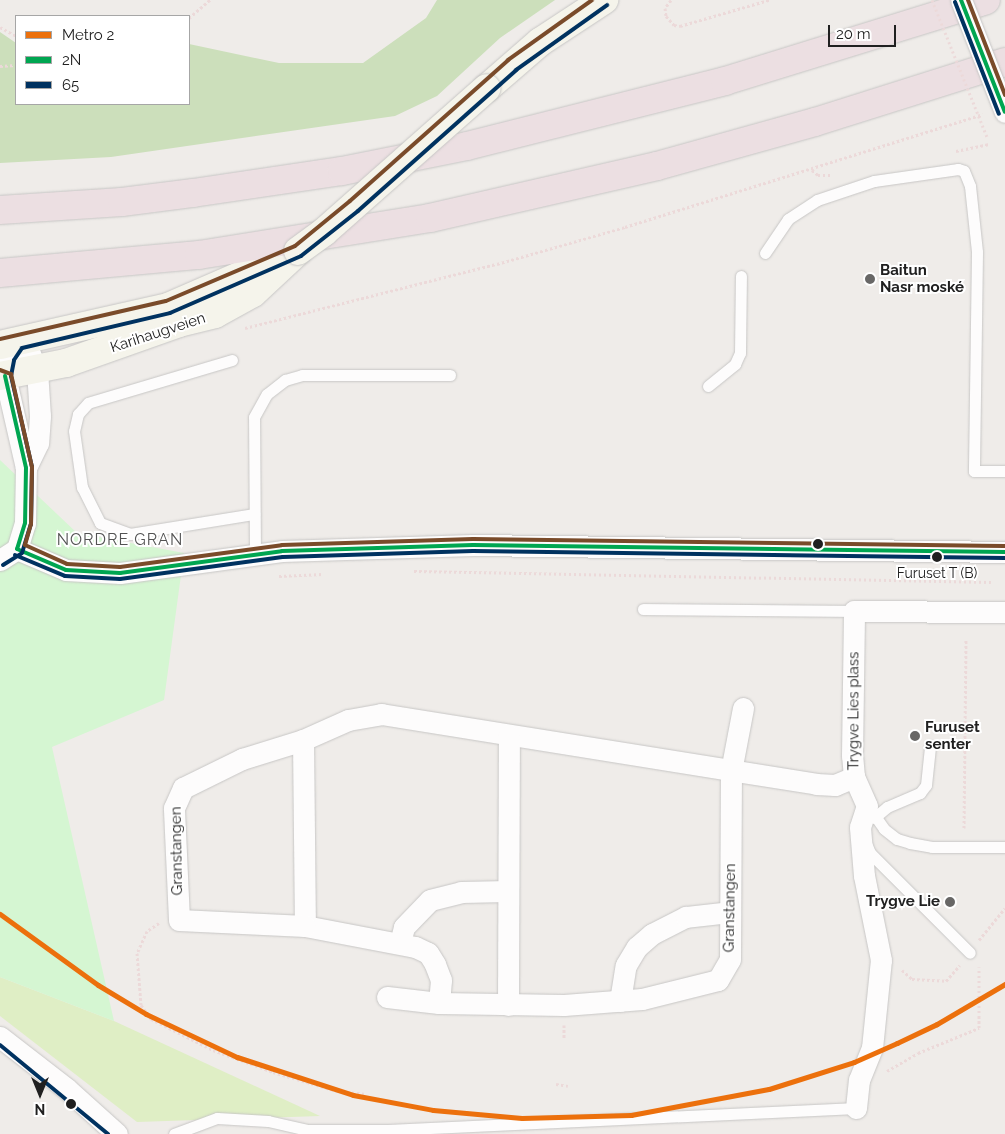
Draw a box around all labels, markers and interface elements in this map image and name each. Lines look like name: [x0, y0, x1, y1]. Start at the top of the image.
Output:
legend: [15, 15, 190, 105]
scale bar: [830, 15, 898, 47]
text: 20 m: [836, 25, 871, 43]
text: Metro 2: [62, 26, 114, 44]
text: 2N: [62, 51, 81, 69]
text: 65: [62, 76, 79, 94]
place label: Baitun Nasr moské: [880, 261, 964, 296]
marker: Baitun Nasr moské: [864, 273, 876, 285]
street label: Karihaugveien: [108, 309, 208, 357]
district label: NORDRE GRAN: [55, 530, 185, 550]
unlabelled marker: [813, 539, 823, 549]
marker: Furuset T (B): [932, 552, 942, 562]
place label: Furuset T (B): [896, 565, 978, 581]
street label: Trygve Lies plass: [845, 652, 863, 770]
place label: Furuset senter: [925, 718, 980, 753]
marker: Furuset senter: [909, 730, 921, 742]
street label: Granstangen: [167, 806, 187, 896]
street label: Granstangen: [720, 863, 740, 953]
place label: Trygve Lie: [866, 893, 940, 911]
marker: Trygve Lie: [944, 896, 956, 908]
north arrow: [15, 1069, 65, 1119]
unlabelled marker: [66, 1099, 76, 1109]
text: N: [35, 1101, 45, 1117]

